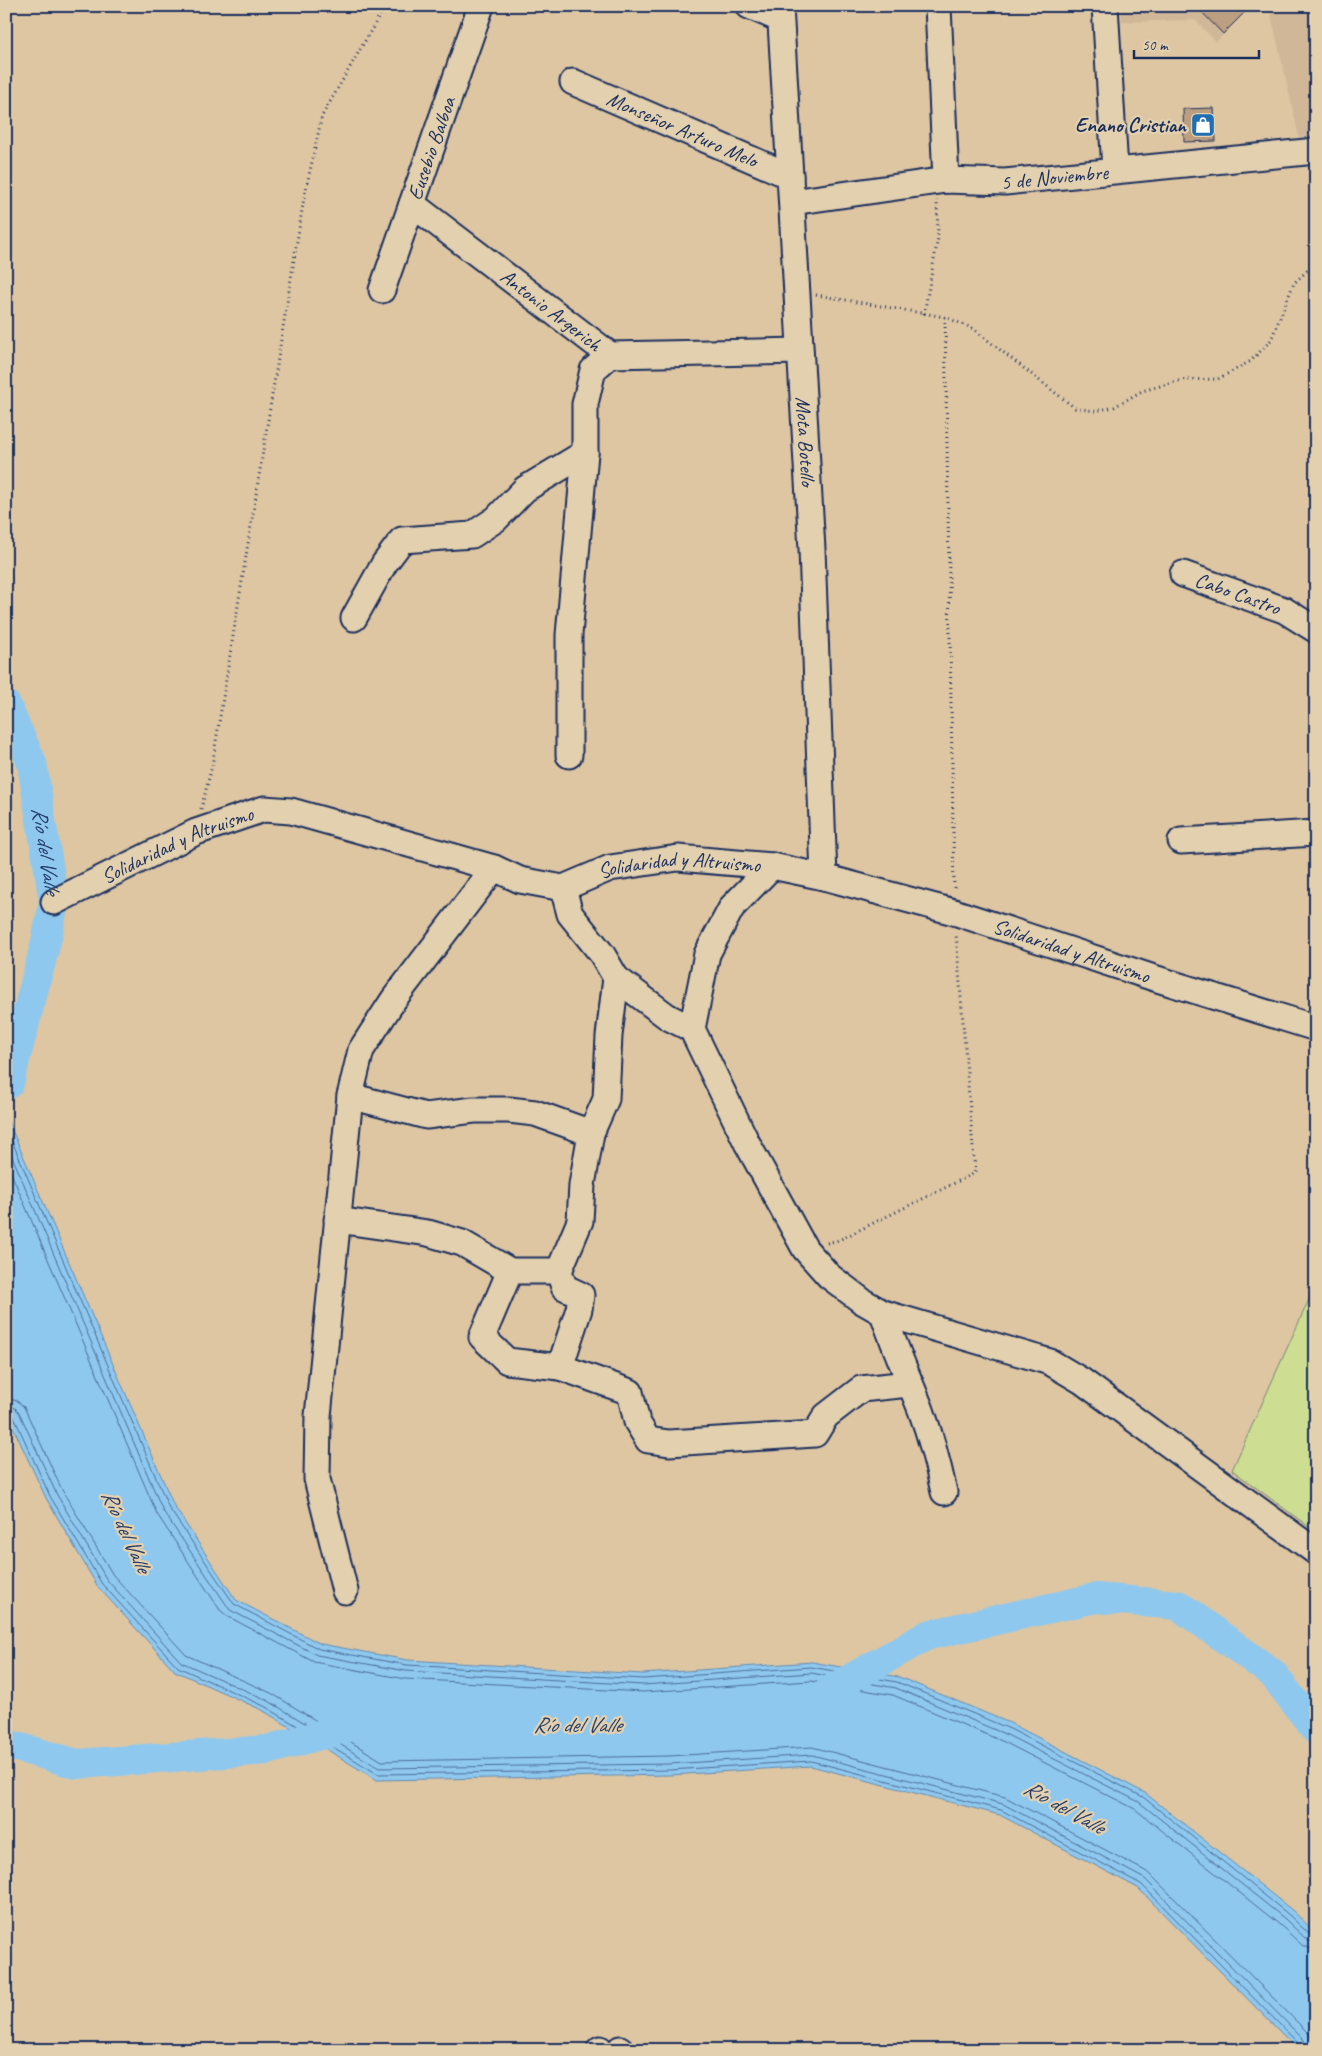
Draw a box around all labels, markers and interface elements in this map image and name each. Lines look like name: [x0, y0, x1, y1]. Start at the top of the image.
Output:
scale bar: [1134, 28, 1260, 60]
text: 50 m: [1142, 36, 1169, 55]
street label: Monseñor Arturo Melo: [603, 85, 764, 174]
street label: Eusebio Balboa: [401, 92, 462, 203]
place label: Enano Cristian: [1075, 112, 1187, 138]
shop icon: Enano Cristian: [1190, 112, 1216, 138]
street label: 5 de Noviembre: [999, 159, 1110, 195]
street label: Antonio Argerich: [495, 263, 608, 358]
street label: Mota Botello: [790, 396, 821, 489]
street label: Cabo Castro: [1192, 566, 1285, 621]
street label: Solidaridad y Altruismo: [97, 800, 258, 890]
water label: Río del Valle: [25, 805, 67, 900]
street label: Solidaridad y Altruismo: [594, 845, 763, 885]
street label: Solidaridad y Altruismo: [990, 913, 1155, 989]
water label: Río del Valle: [95, 1485, 159, 1580]
water label: Río del Valle: [533, 1711, 625, 1739]
water label: Río del Valle: [1019, 1774, 1112, 1842]

